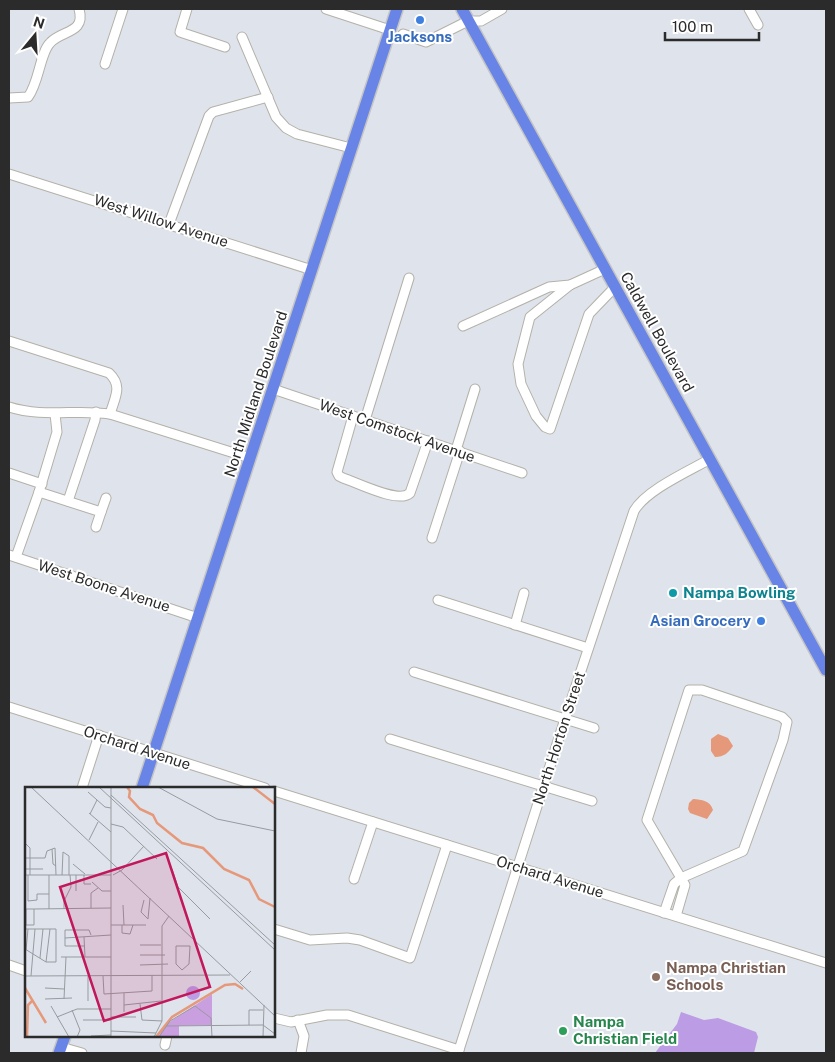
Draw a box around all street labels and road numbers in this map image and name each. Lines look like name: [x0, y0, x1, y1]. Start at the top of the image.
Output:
street label: West Willow Avenue: [92, 191, 231, 250]
street label: Caldwell Boulevard: [617, 269, 697, 395]
street label: North Midland Boulevard: [221, 309, 290, 479]
street label: West Comstock Avenue: [317, 396, 477, 465]
street label: West Boone Avenue: [36, 556, 173, 615]
street label: North Horton Street: [529, 669, 588, 807]
street label: Orchard Avenue: [82, 722, 193, 773]
street label: Orchard Avenue: [494, 852, 606, 901]

